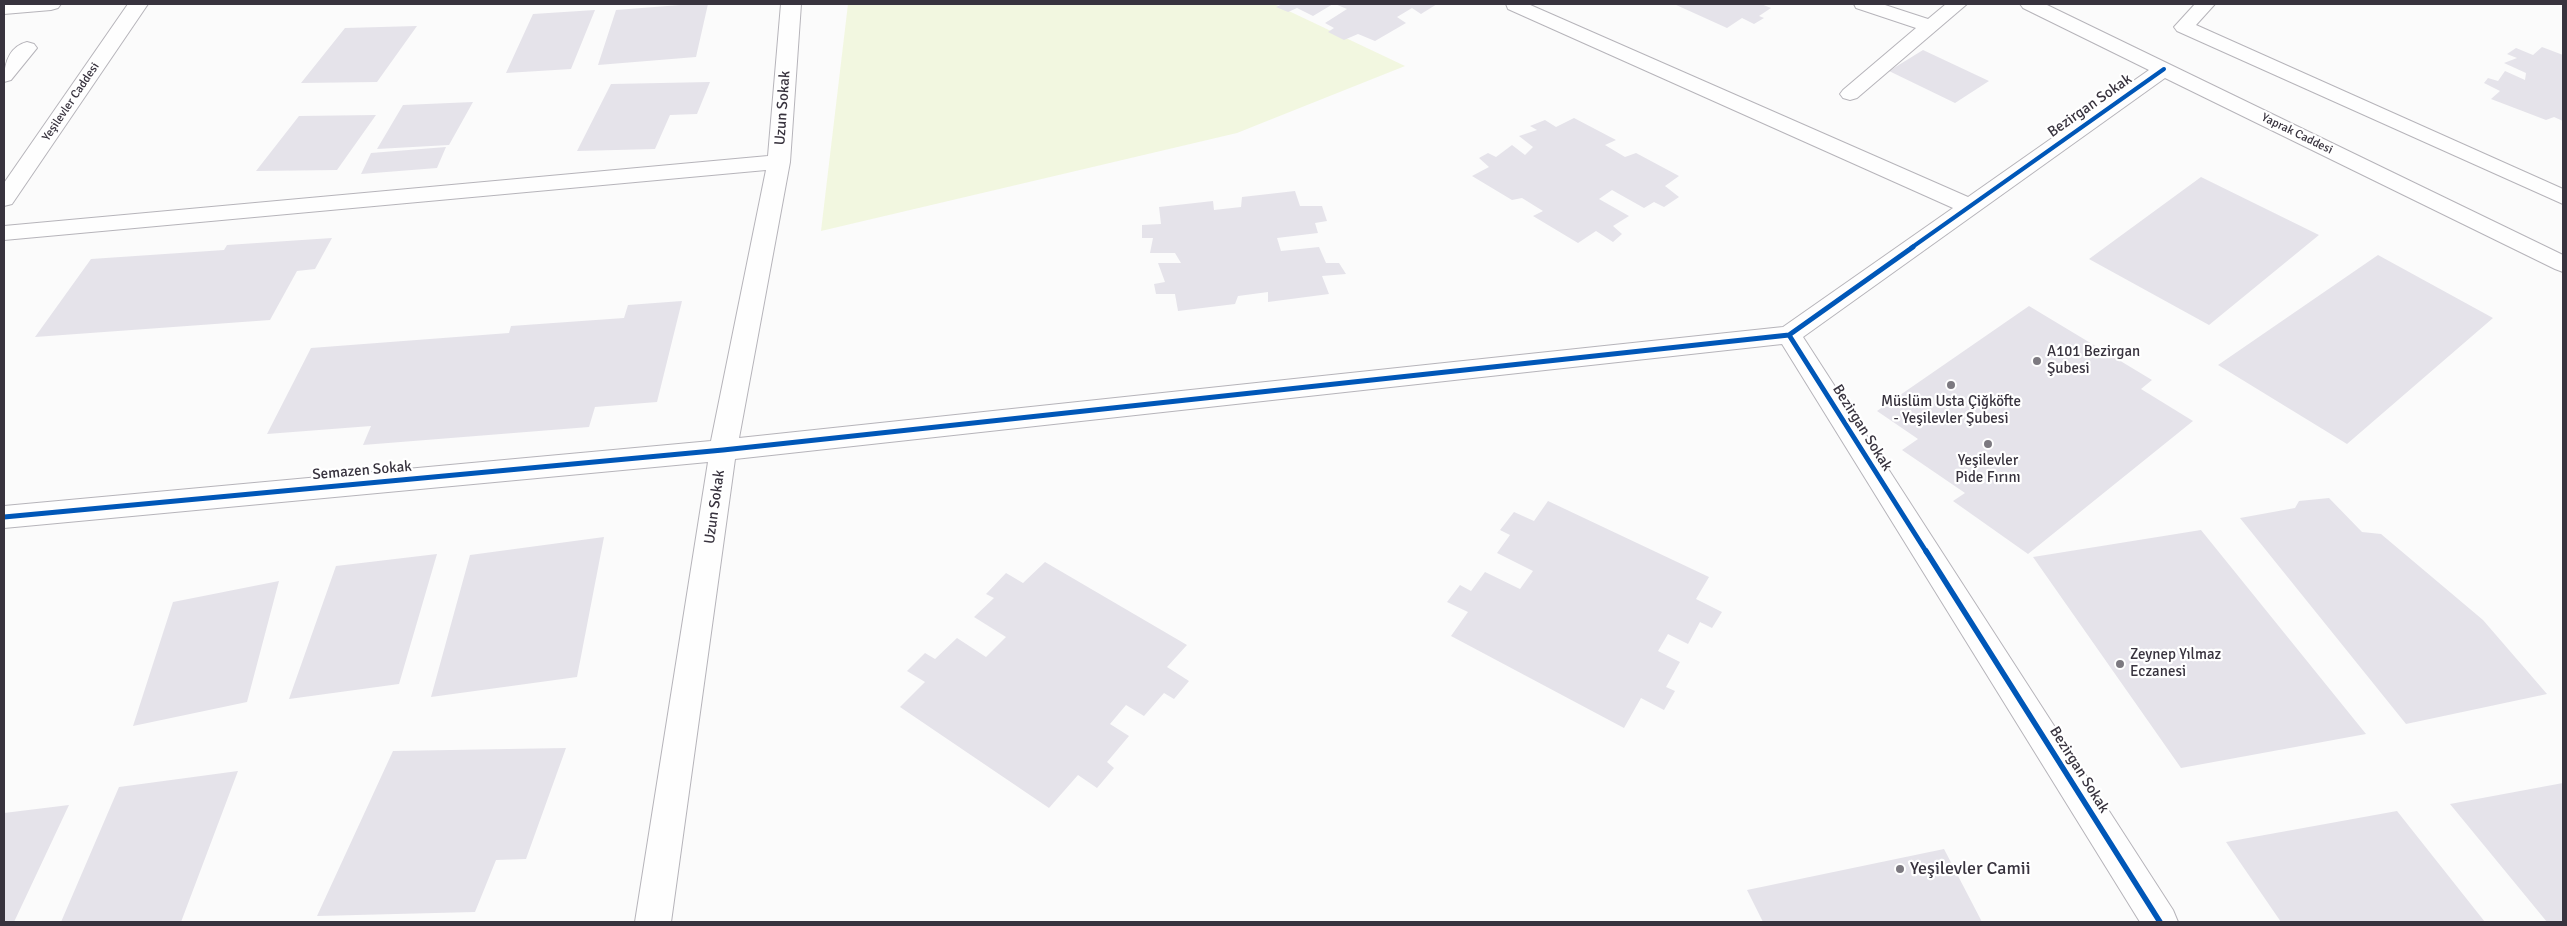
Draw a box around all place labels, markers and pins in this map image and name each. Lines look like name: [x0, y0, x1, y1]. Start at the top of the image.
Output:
place label: A101 Bezirgan Şubesi: [2047, 343, 2140, 378]
marker: A101 Bezirgan Şubesi: [2031, 355, 2043, 367]
marker: Müslüm Usta Çiğköfte - Yeşilevler Şubesi: [1945, 379, 1957, 391]
place label: Müslüm Usta Çiğköfte - Yeşilevler Şubesi: [1881, 393, 2021, 428]
marker: Yeşilevler Pide Fırını: [1982, 438, 1994, 450]
place label: Yeşilevler Pide Fırını: [1955, 452, 2021, 487]
place label: Zeynep Yılmaz Eczanesi: [2130, 646, 2221, 681]
marker: Zeynep Yılmaz Eczanesi: [2114, 658, 2126, 670]
place label: Yeşilevler Camii: [1910, 858, 2031, 880]
marker: Yeşilevler Camii: [1894, 863, 1906, 875]

